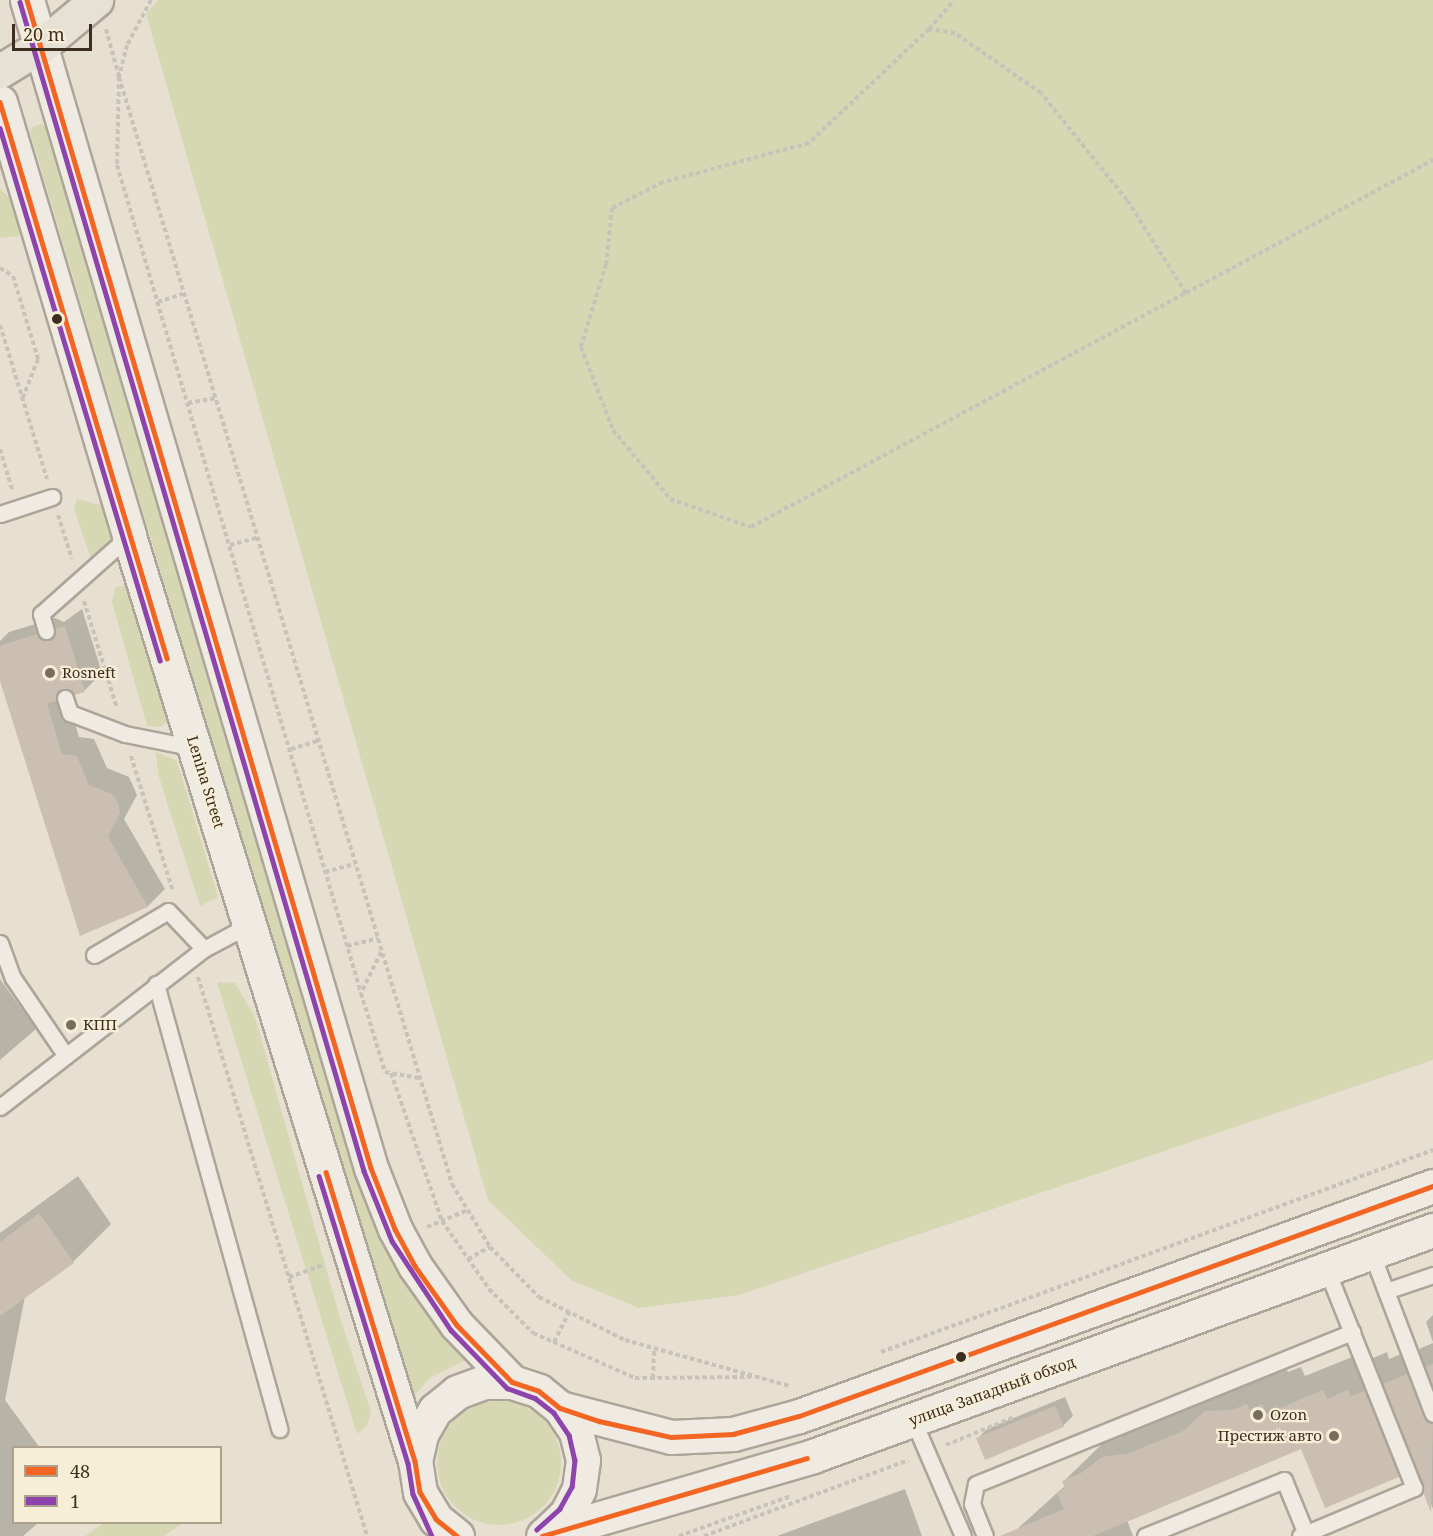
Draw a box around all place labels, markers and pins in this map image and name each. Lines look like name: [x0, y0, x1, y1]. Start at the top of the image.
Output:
unlabelled marker: [51, 313, 63, 325]
place label: Rosneft: [62, 664, 116, 682]
marker: Rosneft: [43, 666, 57, 680]
place label: КПП: [83, 1016, 117, 1034]
marker: КПП: [64, 1018, 78, 1032]
unlabelled marker: [955, 1351, 967, 1363]
place label: Ozon: [1270, 1406, 1307, 1424]
marker: Ozon: [1251, 1408, 1265, 1422]
place label: Престиж авто: [1218, 1427, 1322, 1445]
marker: Престиж авто: [1327, 1429, 1341, 1443]

